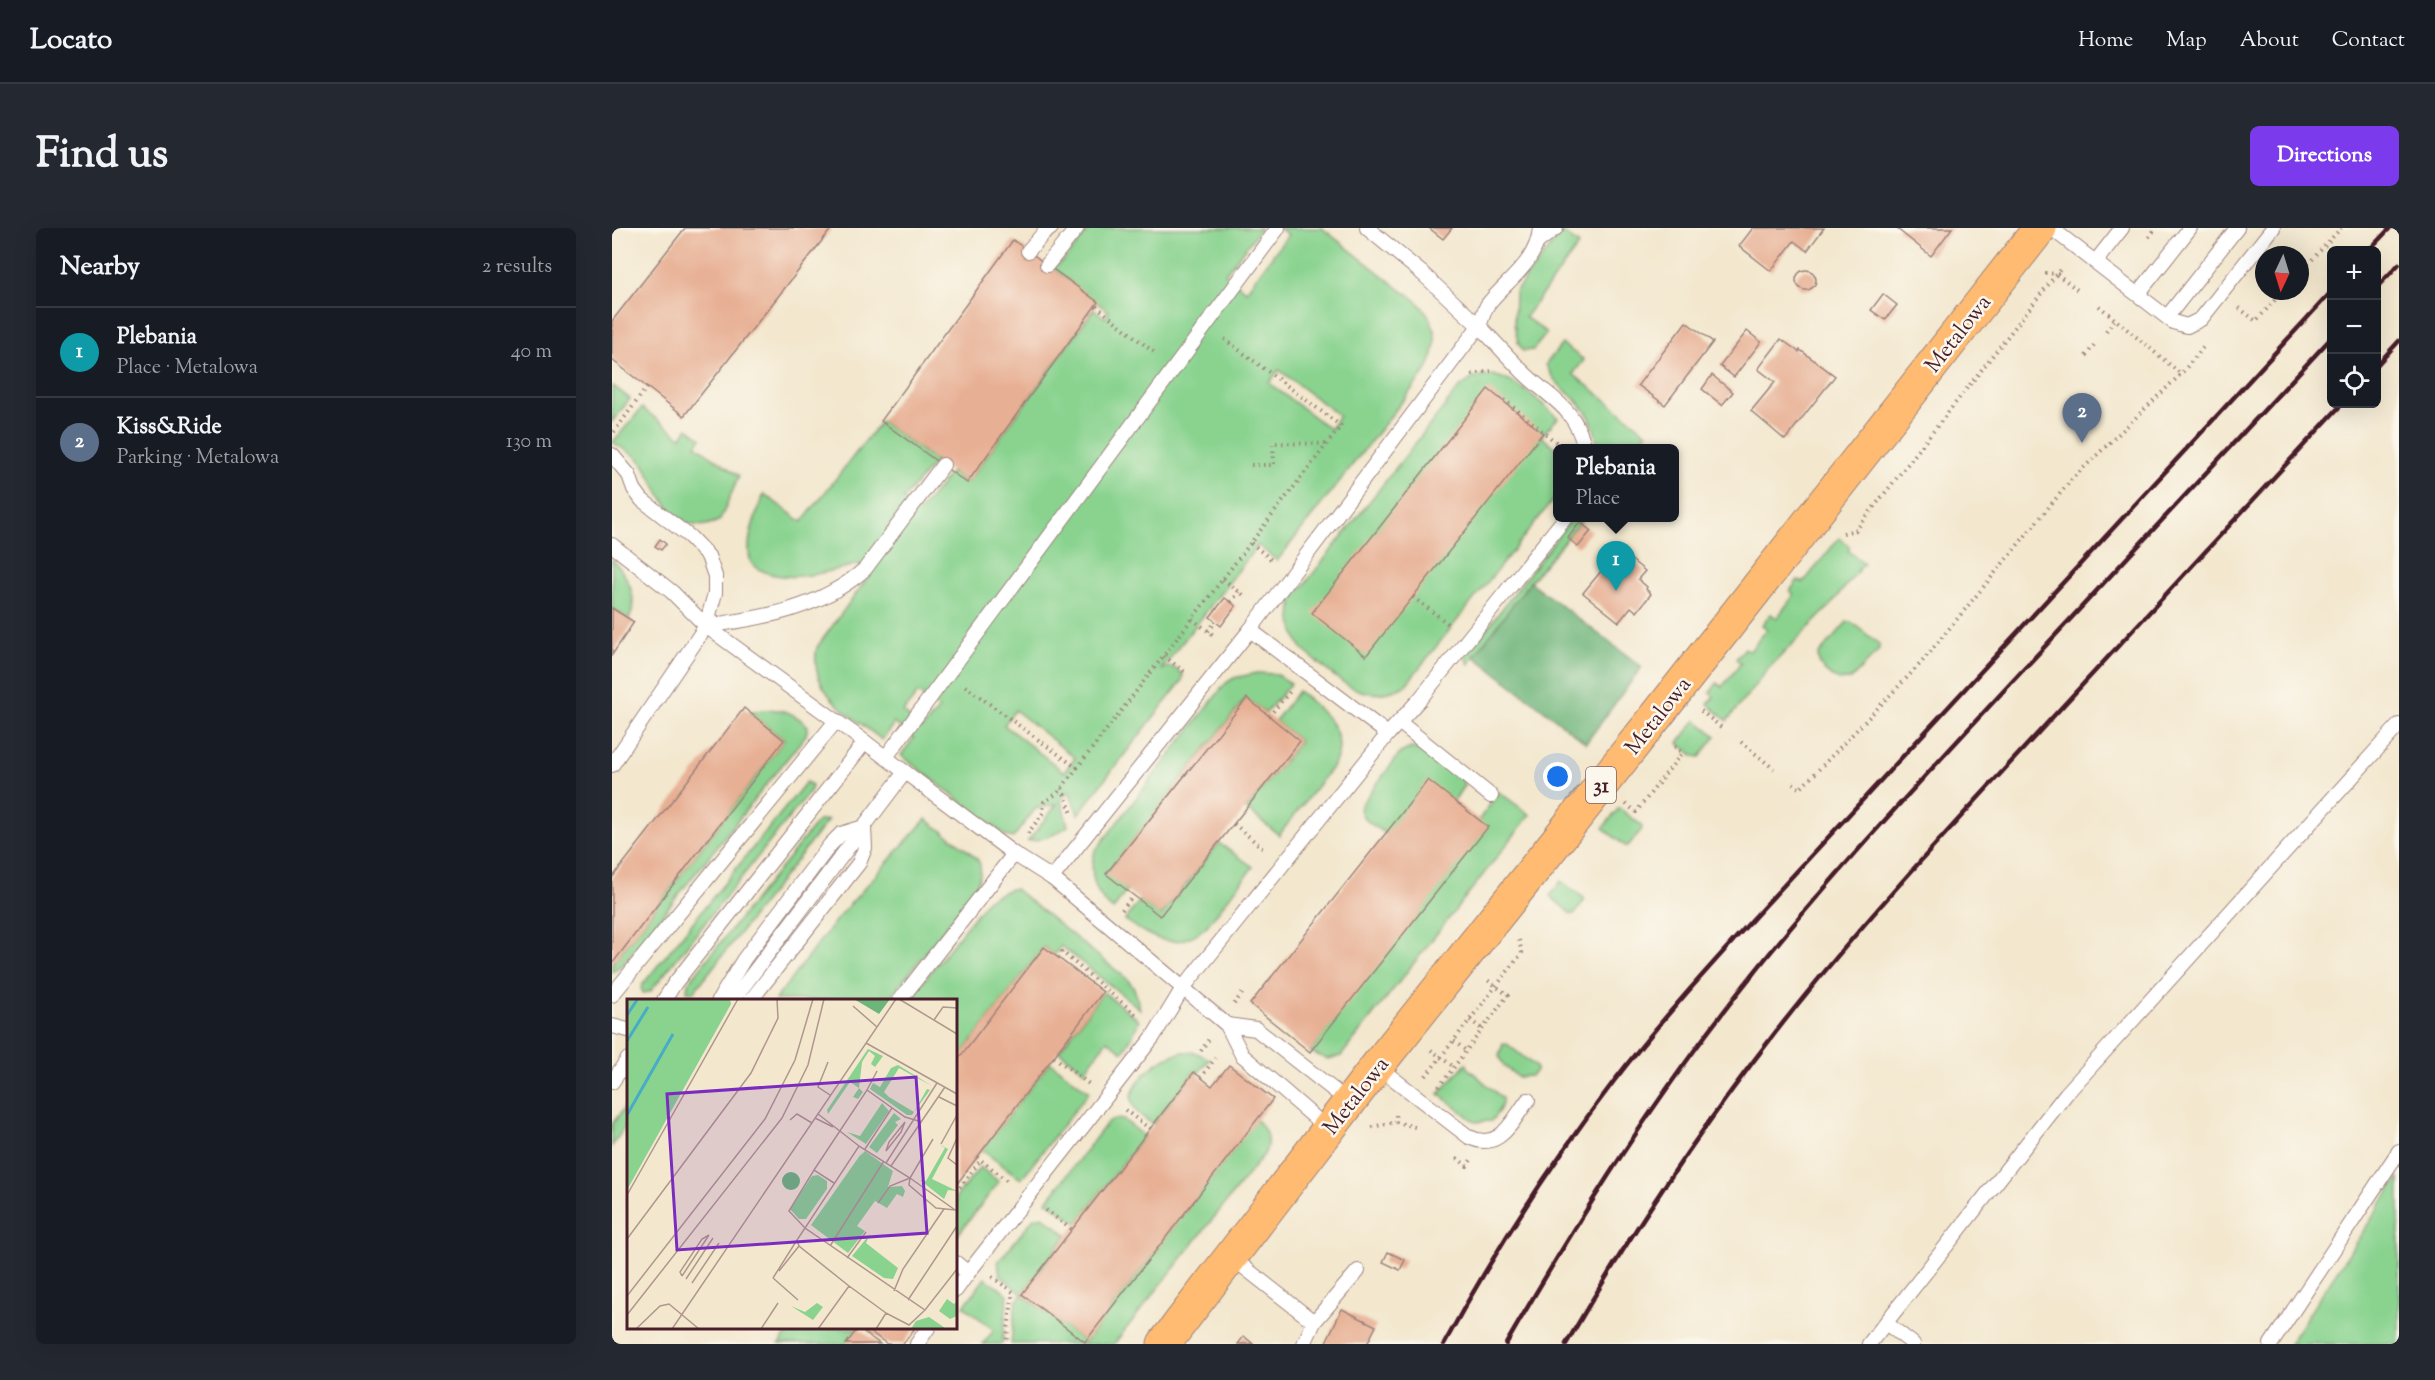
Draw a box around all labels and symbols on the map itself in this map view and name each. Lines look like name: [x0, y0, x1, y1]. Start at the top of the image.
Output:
north arrow: [2255, 246, 2309, 300]
street label: Metalowa: [1919, 289, 2000, 381]
pin: 2: [2062, 394, 2102, 443]
pin: 1: [1596, 542, 1636, 591]
street label: Metalowa: [1619, 671, 1700, 763]
your location: [1543, 762, 1572, 791]
road number: 31: [1586, 767, 1616, 803]
inset map: [627, 999, 957, 1329]
street label: Metalowa: [1317, 1051, 1398, 1143]

